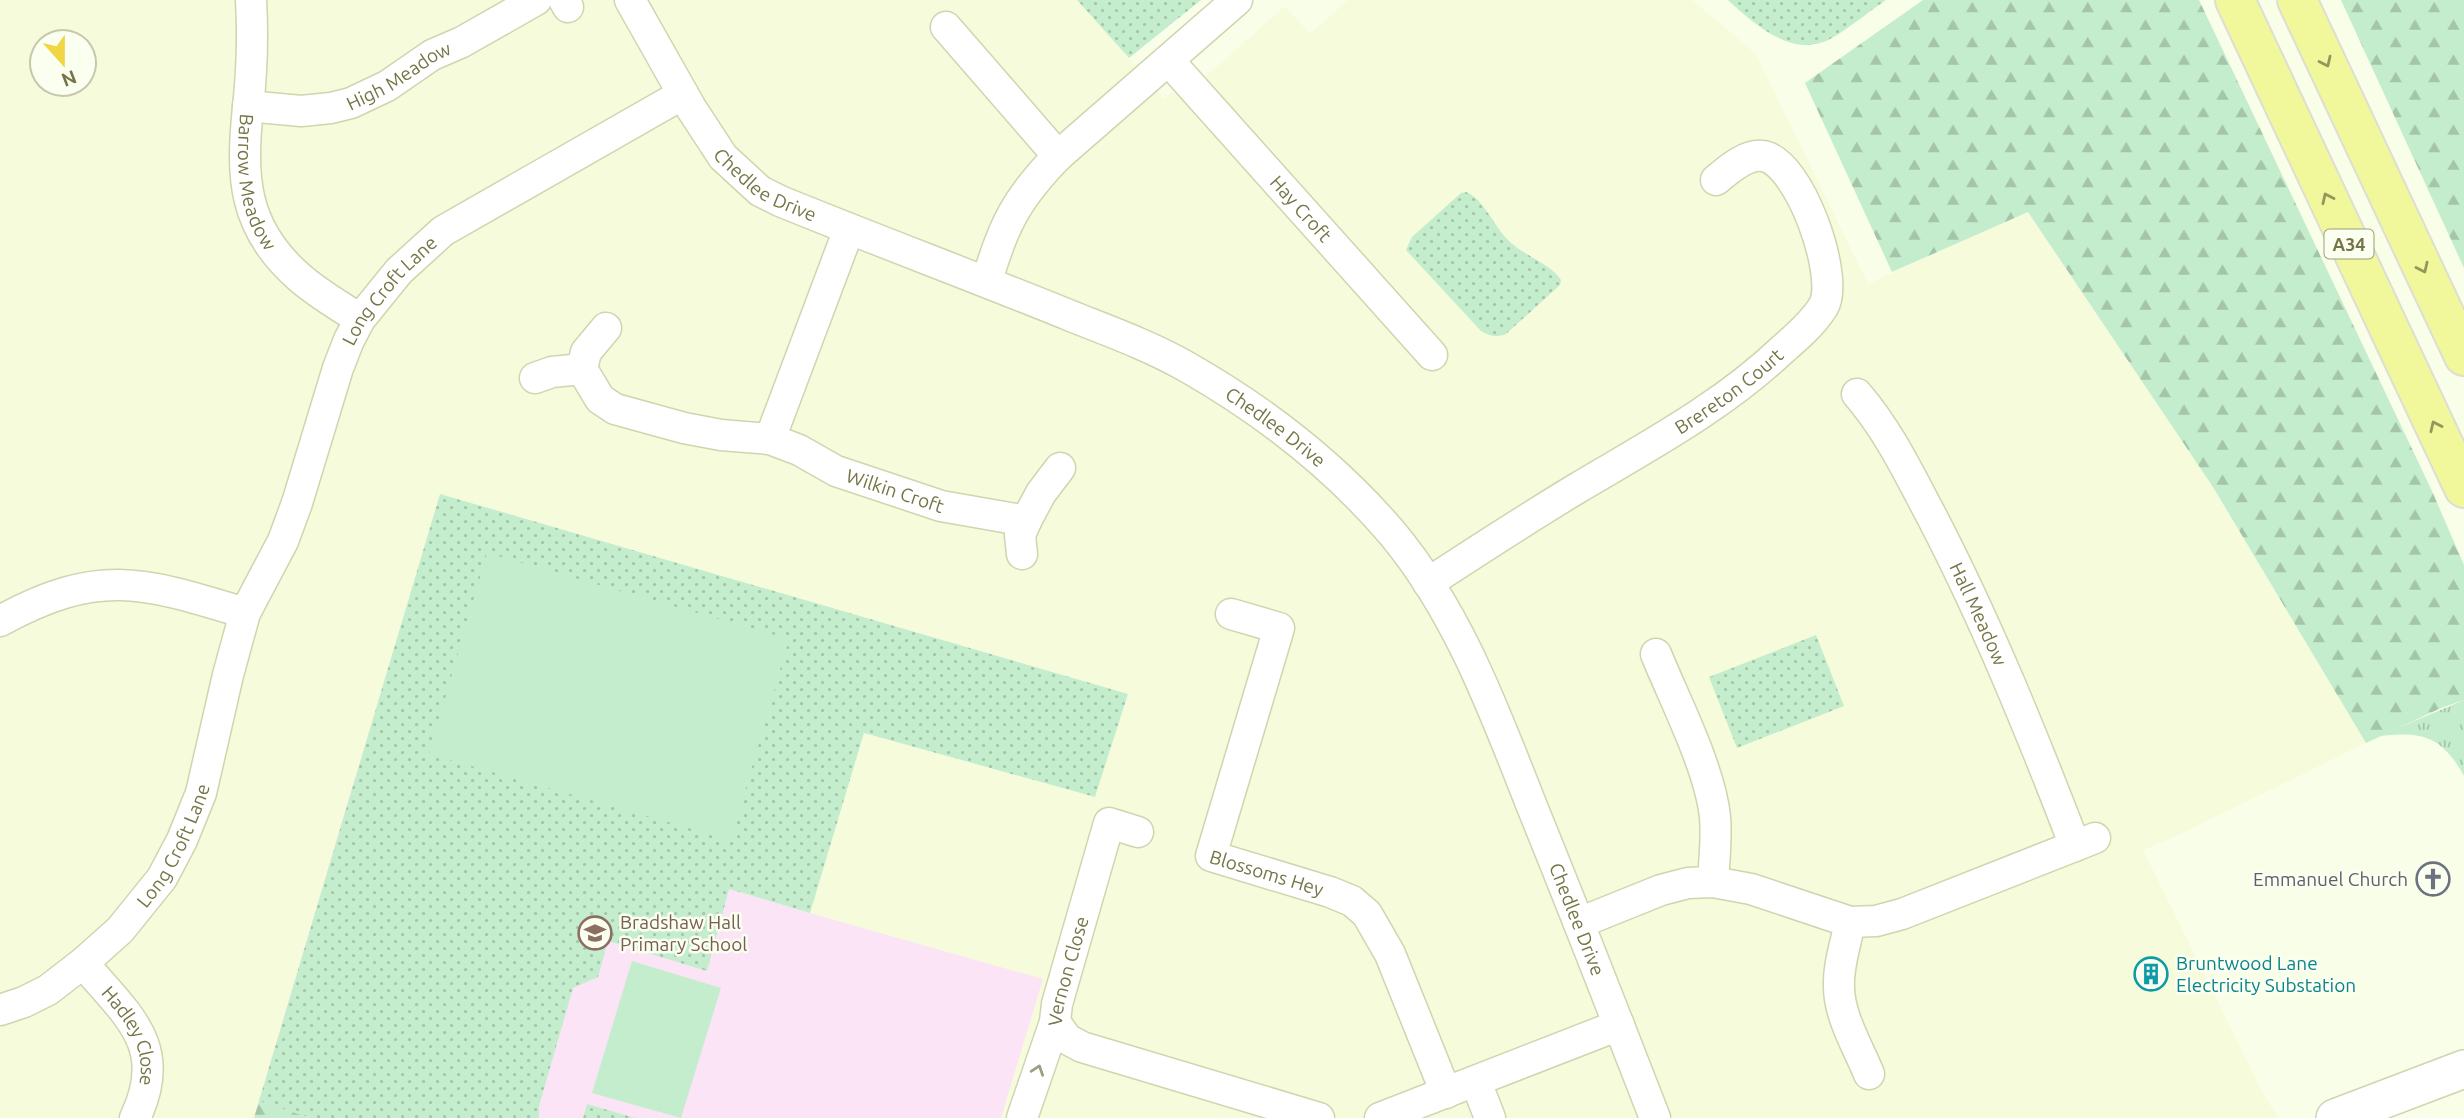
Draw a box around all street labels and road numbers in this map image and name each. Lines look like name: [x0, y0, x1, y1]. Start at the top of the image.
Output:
street label: High Meadow: [343, 37, 454, 115]
street label: Barrow Meadow: [234, 113, 281, 255]
street label: Chedlee Drive: [709, 144, 820, 226]
street label: Hay Croft: [1266, 171, 1337, 247]
road number: A34: [2324, 230, 2374, 258]
street label: Long Croft Lane: [337, 231, 441, 349]
street label: Brereton Court: [1671, 343, 1788, 438]
street label: Chedlee Drive: [1222, 382, 1330, 471]
street label: Wilkin Croft: [843, 464, 947, 517]
street label: Hall Meadow: [1945, 559, 2012, 669]
street label: Long Croft Lane: [132, 782, 214, 912]
street label: Blossoms Hey: [1207, 845, 1326, 900]
street label: Chedlee Drive: [1545, 860, 1609, 979]
street label: Vernon Close: [1044, 914, 1093, 1027]
street label: Hadley Close: [97, 982, 159, 1087]

